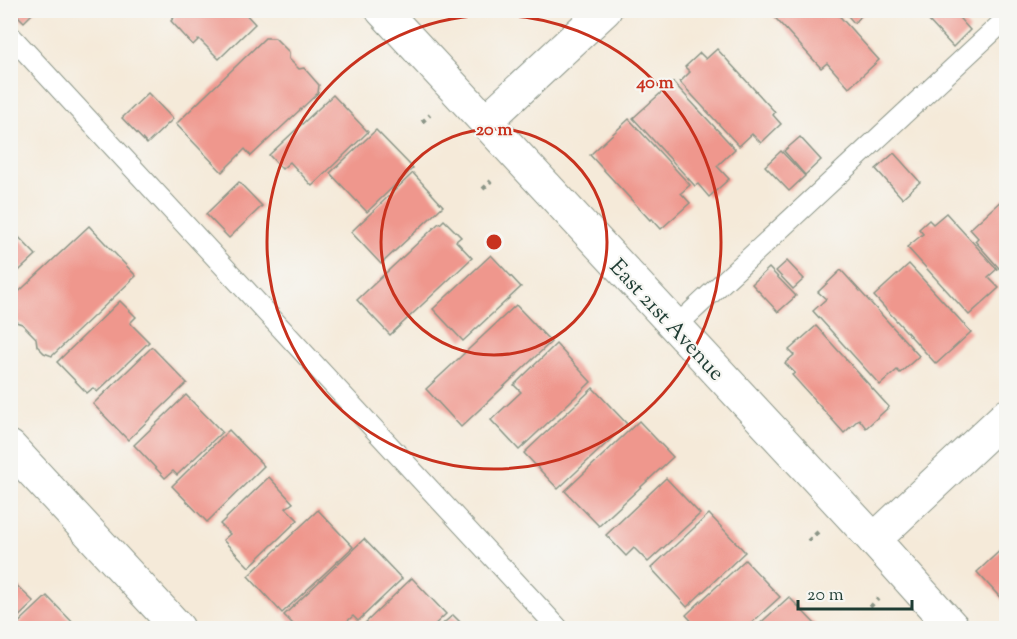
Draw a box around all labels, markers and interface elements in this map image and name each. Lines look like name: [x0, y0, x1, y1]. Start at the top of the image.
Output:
text: 40 m: [635, 71, 674, 97]
text: 20 m: [476, 118, 512, 144]
centre of rings: [484, 232, 504, 252]
street label: East 21st Avenue: [601, 253, 731, 389]
scale bar: [798, 573, 912, 611]
text: 20 m: [807, 583, 844, 609]

